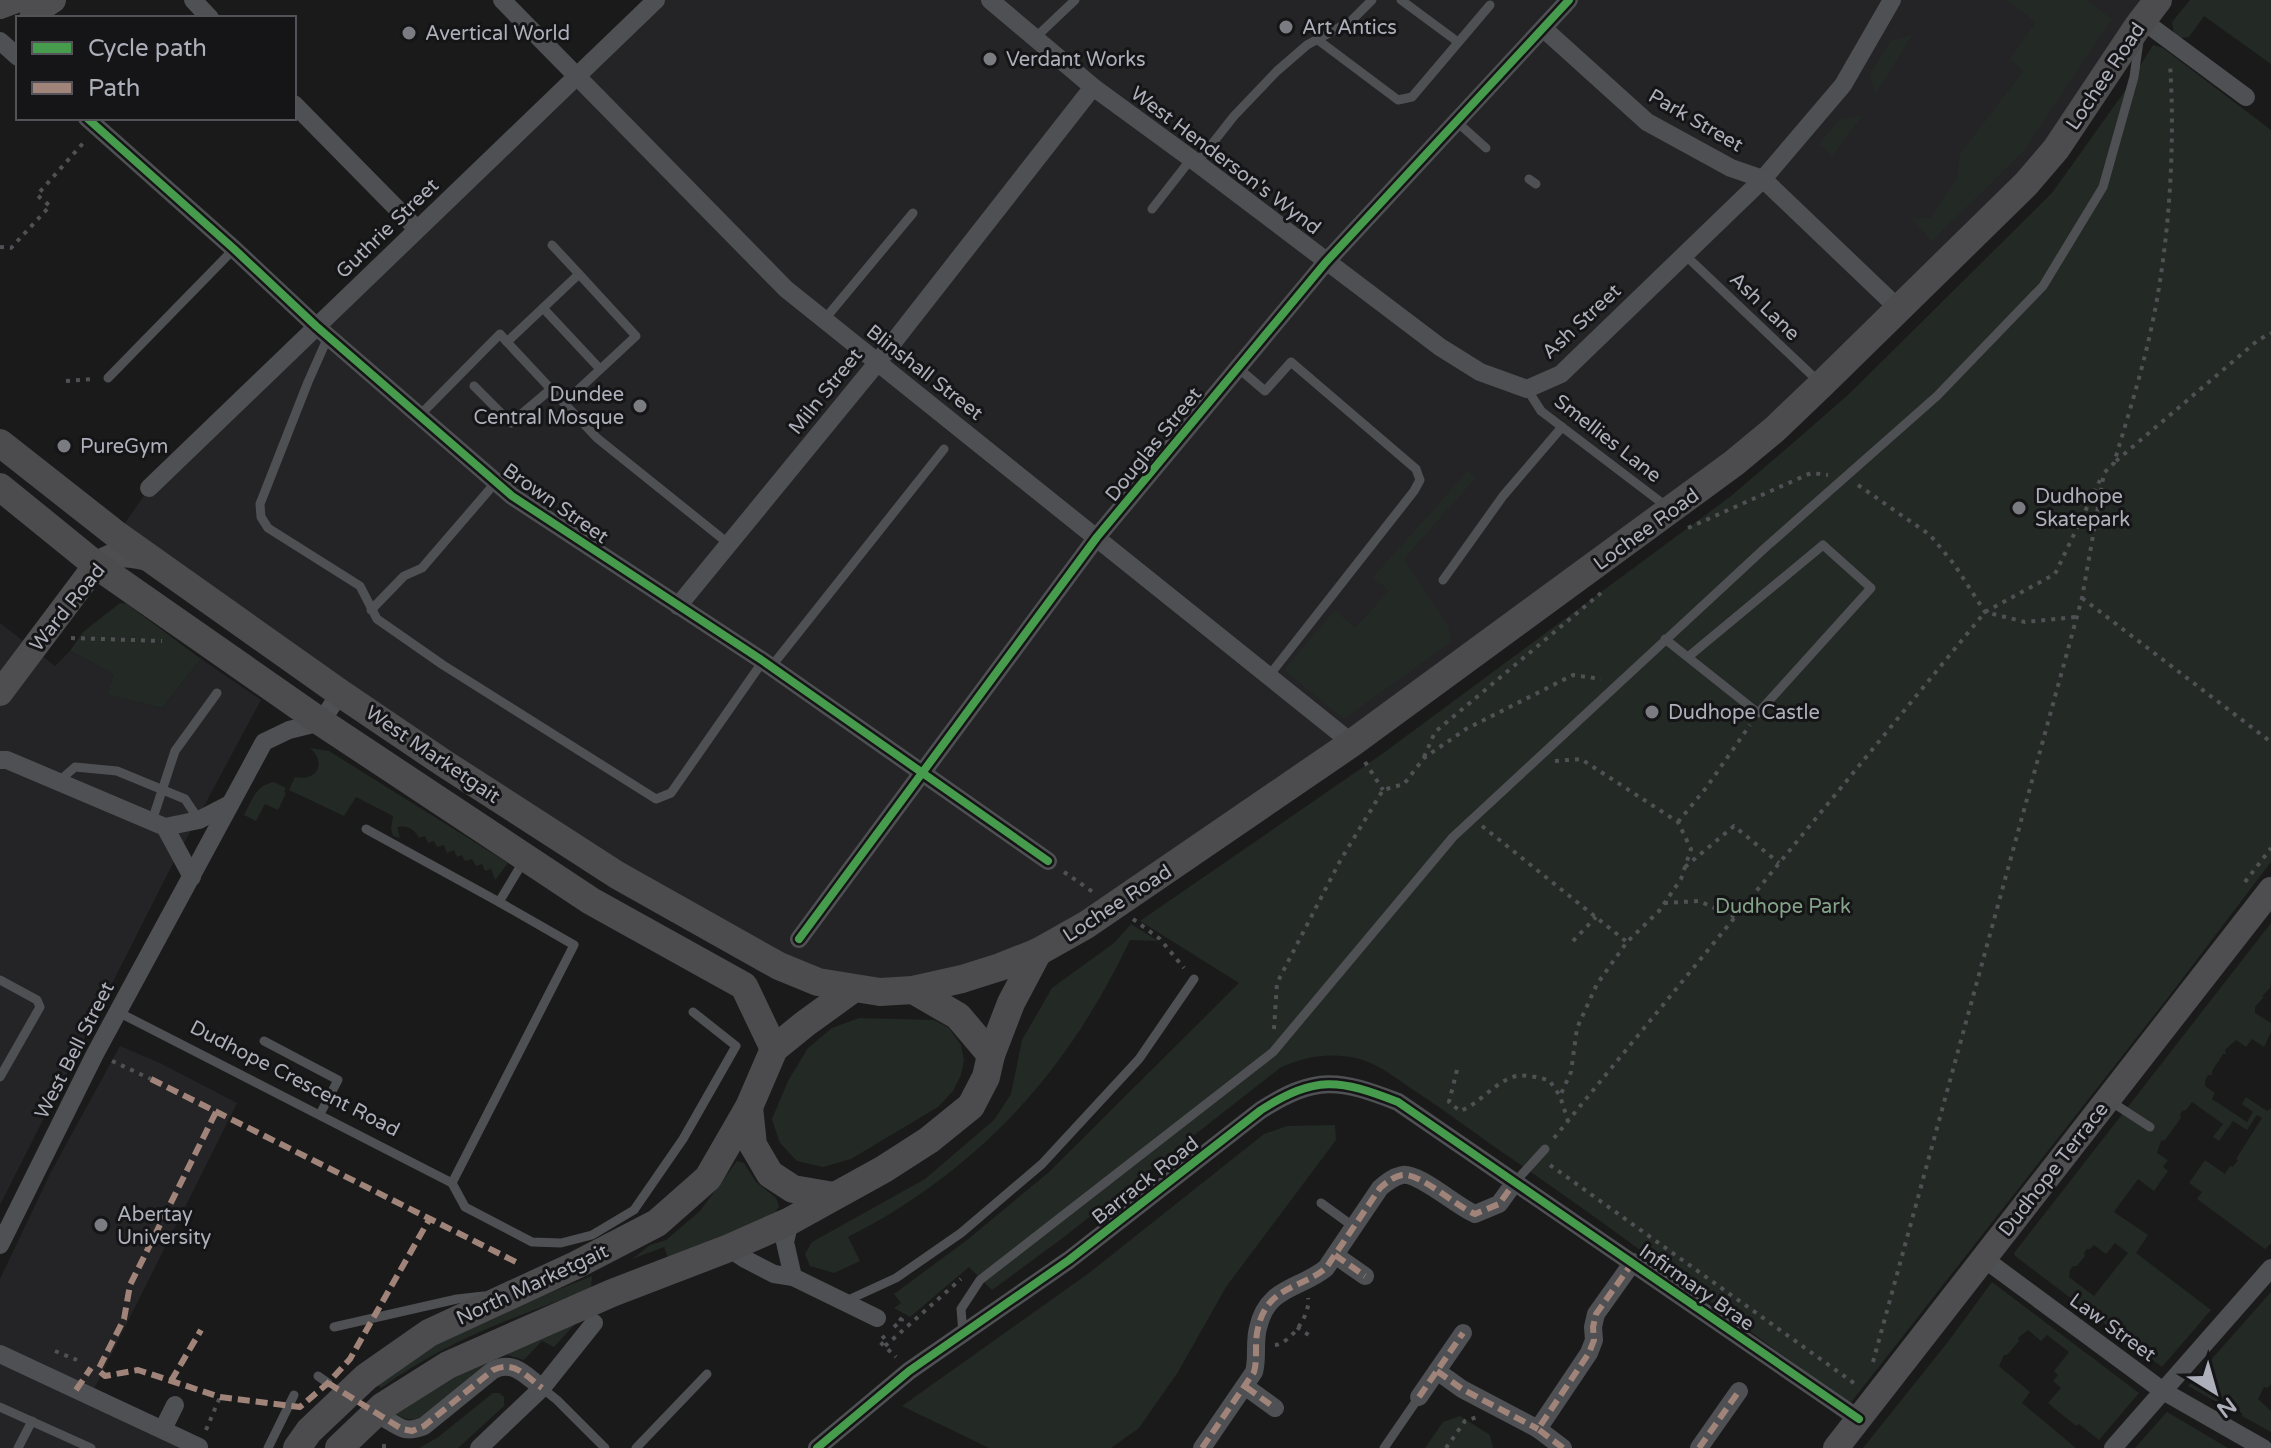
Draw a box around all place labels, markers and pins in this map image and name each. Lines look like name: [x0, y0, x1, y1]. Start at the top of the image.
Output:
place label: Art Antics: [1302, 16, 1397, 40]
marker: Art Antics: [1277, 18, 1295, 36]
place label: Avertical World: [425, 22, 570, 46]
marker: Avertical World: [400, 24, 418, 42]
place label: Verdant Works: [1006, 48, 1146, 72]
marker: Verdant Works: [981, 50, 999, 68]
place label: Dundee Central Mosque: [474, 383, 624, 430]
marker: Dundee Central Mosque: [631, 397, 649, 415]
place label: PureGym: [80, 435, 168, 459]
marker: PureGym: [55, 437, 73, 455]
place label: Dudhope Skatepark: [2035, 485, 2130, 532]
marker: Dudhope Skatepark: [2010, 499, 2028, 517]
place label: Dudhope Castle: [1668, 701, 1820, 725]
marker: Dudhope Castle: [1643, 703, 1661, 721]
place label: Abertay University: [117, 1203, 212, 1250]
marker: Abertay University: [92, 1216, 110, 1234]

